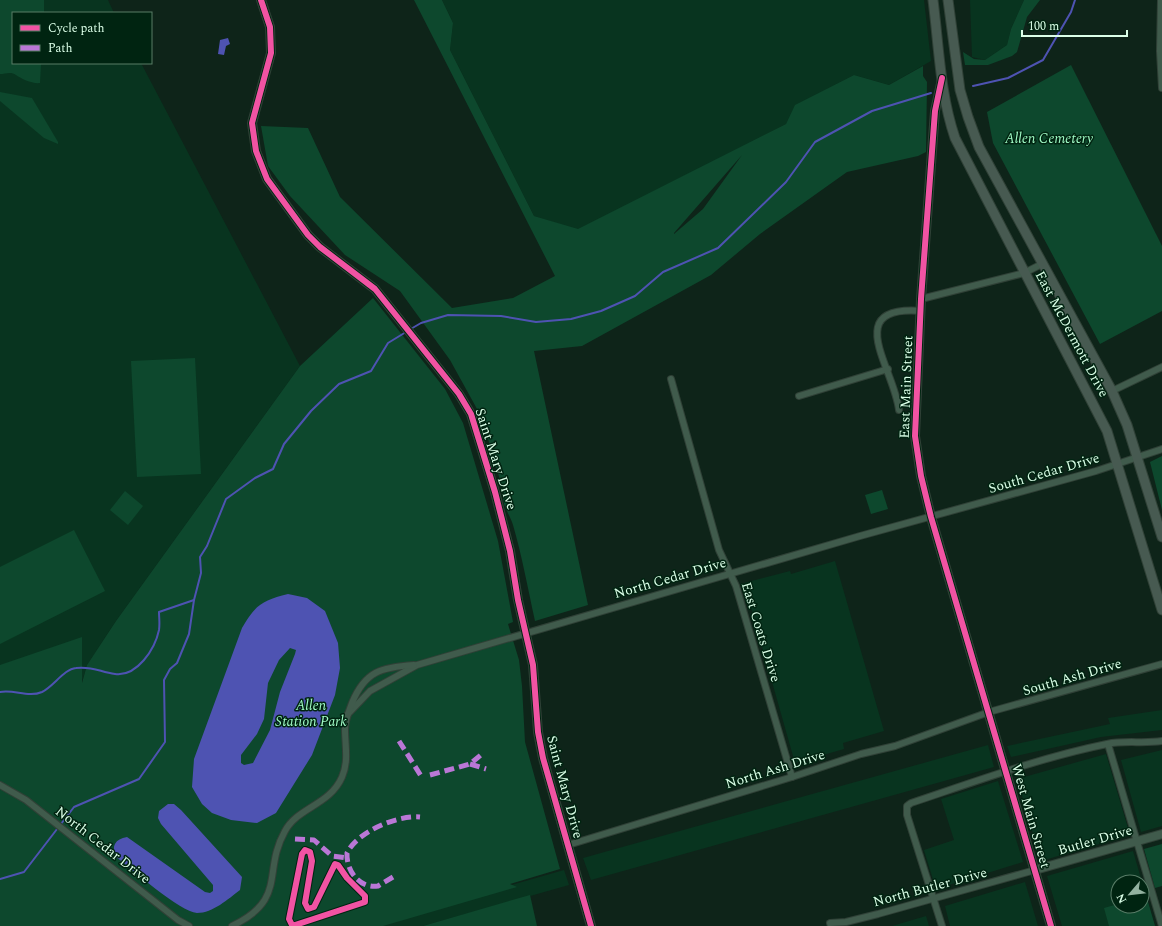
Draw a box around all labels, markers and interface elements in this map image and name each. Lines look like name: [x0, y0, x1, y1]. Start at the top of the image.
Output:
legend: [12, 12, 152, 64]
scale bar: [1022, 12, 1127, 38]
text: 100 m: [1028, 17, 1059, 36]
text: Cycle path: [48, 19, 105, 38]
text: Path: [48, 39, 73, 58]
park label: Allen Cemetery: [1004, 128, 1094, 149]
street label: East McDermott Drive: [1030, 267, 1114, 401]
street label: East Main Street: [894, 335, 918, 439]
street label: Saint Mary Drive: [470, 405, 522, 513]
street label: South Cedar Drive: [986, 447, 1102, 499]
street label: North Cedar Drive: [611, 552, 729, 604]
street label: East Coats Drive: [736, 579, 786, 685]
street label: South Ash Drive: [1020, 653, 1124, 701]
park label: Allen Station Park: [275, 695, 347, 732]
street label: Saint Mary Drive: [541, 733, 589, 841]
street label: North Ash Drive: [723, 744, 828, 794]
street label: West Main Street: [1006, 761, 1056, 871]
street label: North Cedar Drive: [51, 801, 155, 889]
street label: Butler Drive: [1055, 819, 1135, 861]
street label: North Butler Drive: [871, 862, 990, 912]
north arrow: [1110, 874, 1150, 914]
text: N: [1112, 890, 1131, 906]

